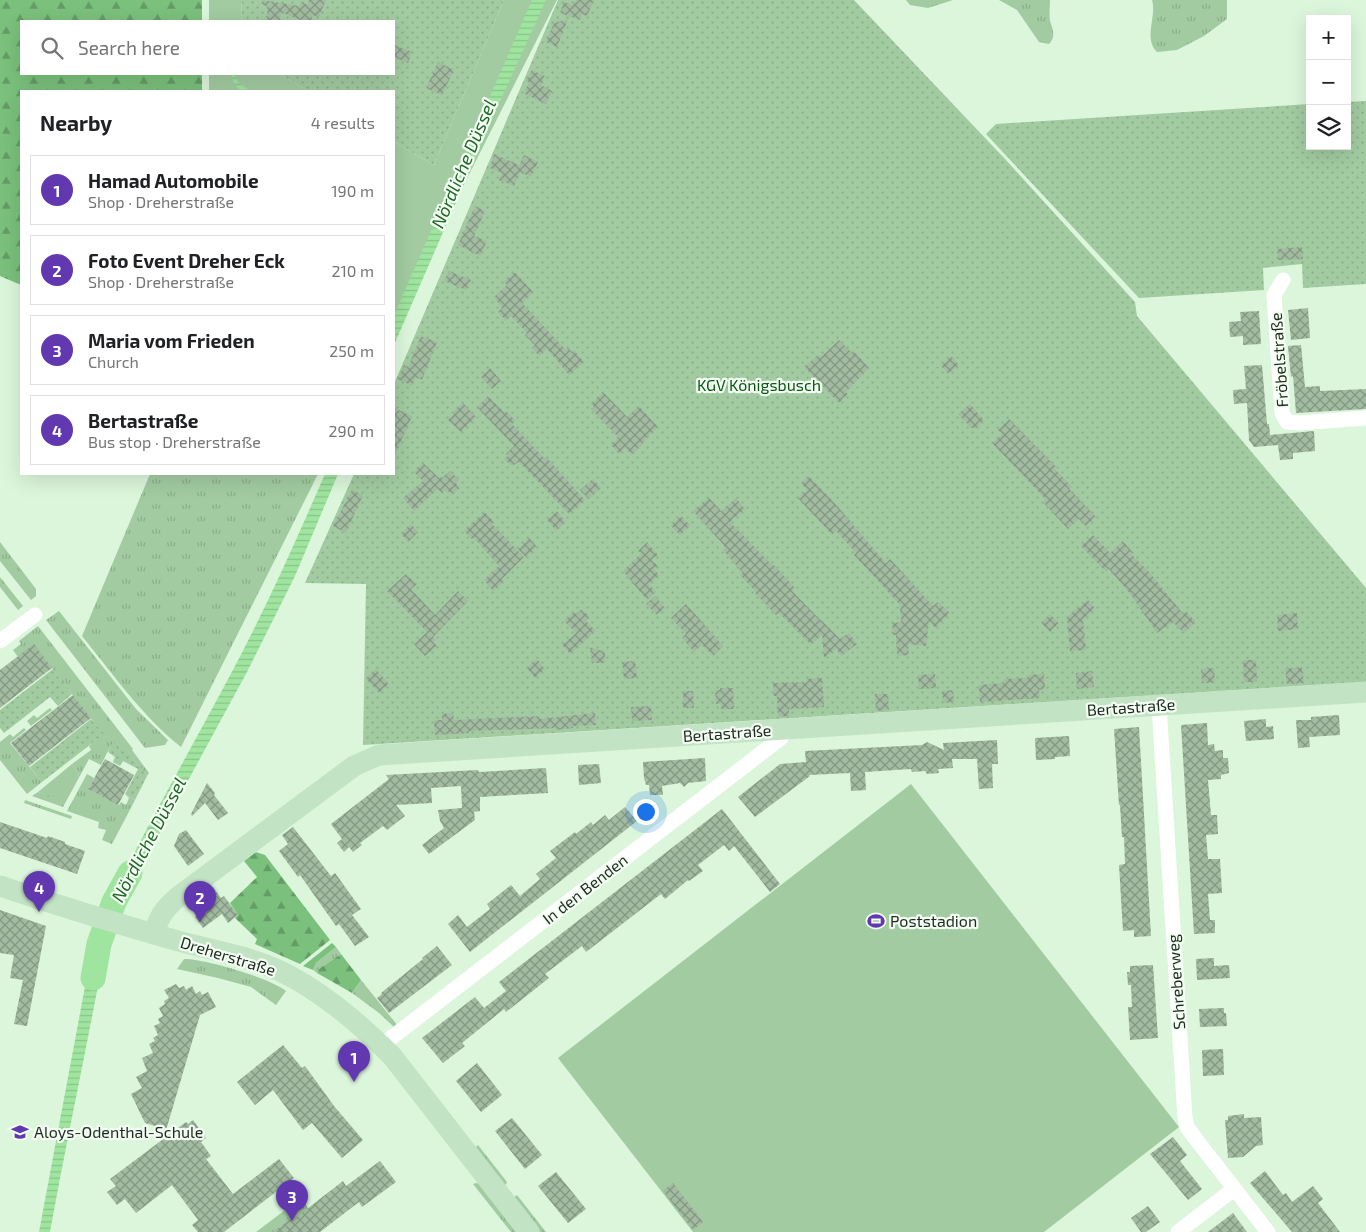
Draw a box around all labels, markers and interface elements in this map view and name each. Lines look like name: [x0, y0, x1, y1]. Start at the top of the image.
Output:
map controls: [1306, 15, 1351, 150]
button: +: [1306, 15, 1351, 60]
search box: [20, 20, 395, 75]
icon: search: [38, 34, 66, 62]
text: Search here: [78, 36, 180, 59]
button: −: [1306, 60, 1351, 105]
water label: Nördliche Düssel: [426, 96, 500, 231]
button: layers: [1306, 105, 1351, 150]
text: Nearby: [40, 110, 112, 135]
text: 4 results: [311, 113, 375, 132]
text: Hamad Automobile: [88, 169, 259, 192]
text: 1: [54, 181, 60, 200]
text: 190 m: [331, 181, 374, 200]
text: Shop · Dreherstraße: [88, 192, 234, 211]
text: Foto Event Dreher Eck: [88, 249, 285, 272]
text: 2: [52, 261, 62, 280]
text: 210 m: [331, 261, 374, 280]
text: Shop · Dreherstraße: [88, 272, 234, 291]
street label: Fröbelstraße: [1266, 312, 1291, 408]
text: Maria vom Frieden: [88, 329, 255, 352]
text: 3: [52, 341, 62, 360]
text: 250 m: [329, 341, 374, 360]
text: Church: [88, 352, 139, 371]
park label: KGV Königsbusch: [697, 375, 821, 394]
text: Bertastraße: [88, 409, 199, 432]
text: 4: [52, 421, 62, 440]
text: 290 m: [329, 421, 374, 440]
text: Bus stop · Dreherstraße: [88, 432, 261, 451]
street label: Bertastraße: [1086, 694, 1176, 719]
street label: Bertastraße: [682, 720, 772, 745]
water label: Nördliche Düssel: [106, 773, 190, 906]
your location: [633, 799, 659, 825]
street label: In den Benden: [538, 850, 631, 928]
pin: 4: [23, 871, 55, 912]
pin: 2: [184, 881, 216, 922]
sports icon: Poststadion: [866, 911, 886, 931]
place label: Poststadion: [890, 911, 977, 930]
street label: Dreherstraße: [178, 932, 278, 979]
street label: Schreberweg: [1163, 934, 1188, 1030]
pin: 1: [338, 1041, 370, 1082]
school or university icon: Aloys-Odenthal-Schule: [10, 1122, 30, 1142]
place label: Aloys-Odenthal-Schule: [34, 1122, 203, 1141]
pin: 3: [276, 1180, 308, 1221]

